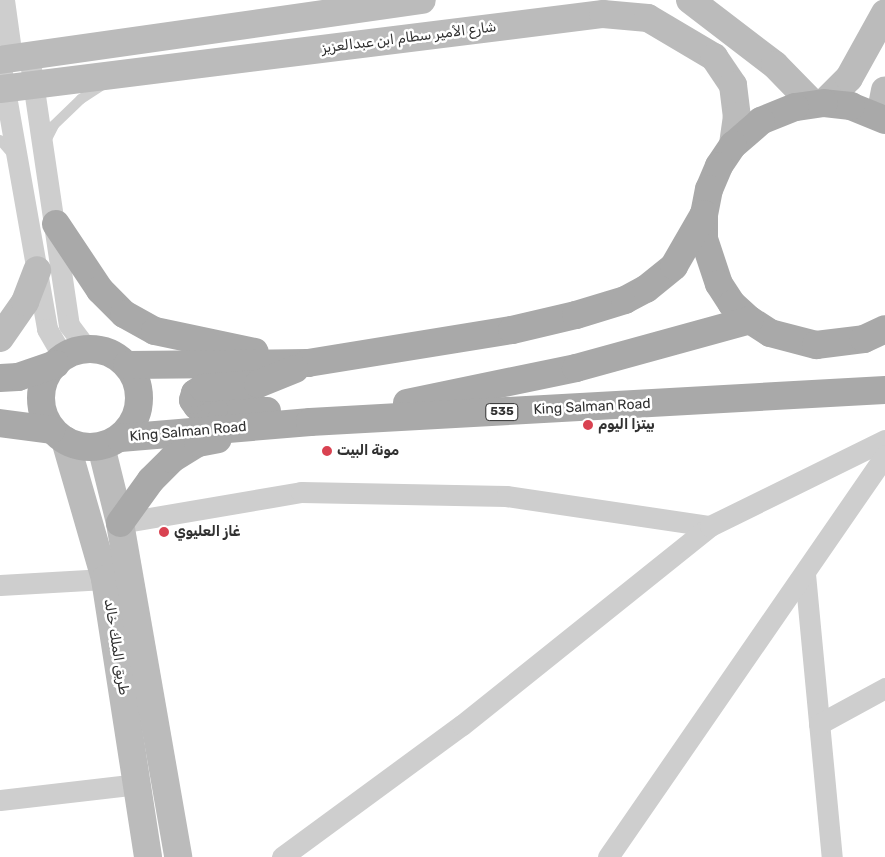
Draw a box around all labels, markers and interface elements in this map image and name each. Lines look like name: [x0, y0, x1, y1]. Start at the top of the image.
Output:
street label: شارع الأمير سطام ابن عبدالعزيز: [321, 19, 497, 57]
street label: King Salman Road: [533, 396, 651, 418]
road number: 535: [484, 402, 520, 422]
place label: بيتزا اليوم: [598, 417, 655, 433]
street label: King Salman Road: [129, 419, 247, 445]
marker: بيتزا اليوم: [582, 419, 594, 431]
place label: مونة البيت: [337, 443, 399, 459]
marker: مونة البيت: [321, 445, 333, 457]
place label: غاز العليوي: [174, 524, 240, 540]
marker: غاز العليوي: [158, 526, 170, 538]
street label: طريق الملك خالد: [100, 598, 132, 696]

